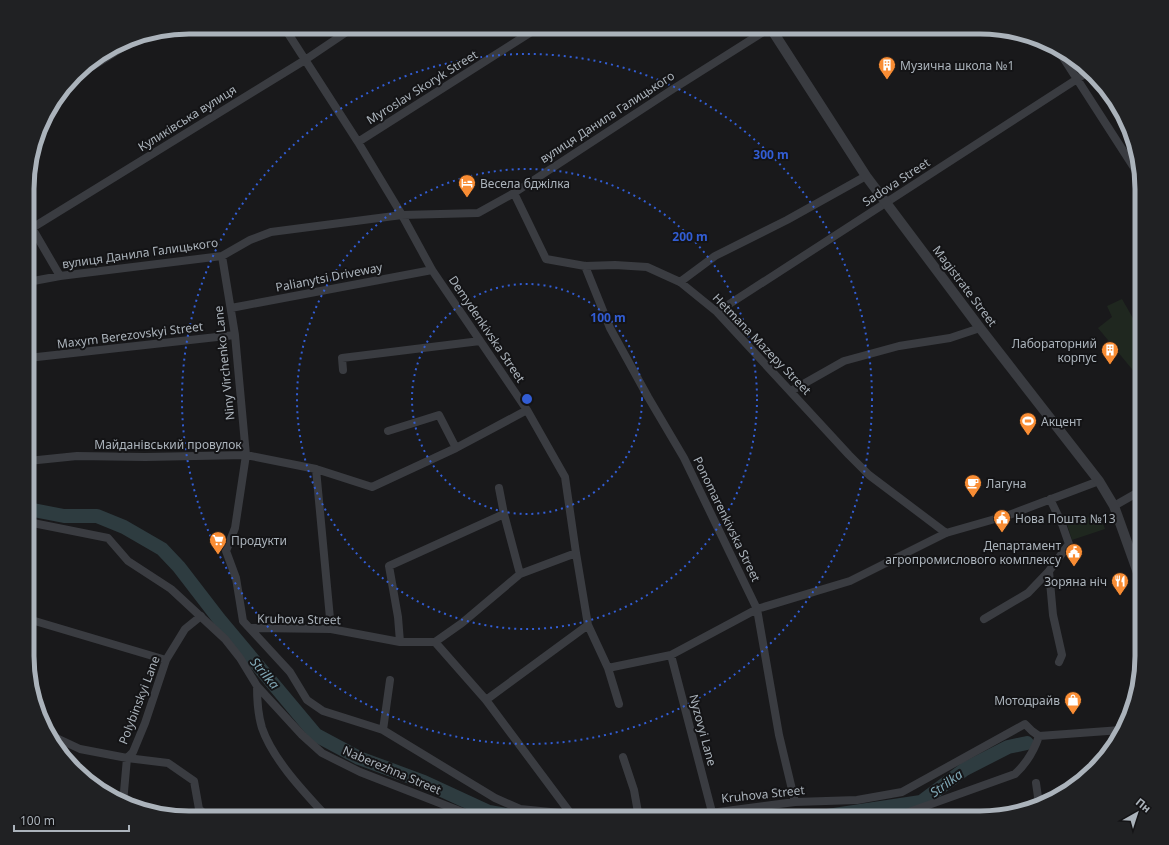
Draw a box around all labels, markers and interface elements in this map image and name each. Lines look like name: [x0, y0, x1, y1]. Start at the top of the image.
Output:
street label: Myroslav Skoryk Street: [363, 45, 481, 128]
building icon: Музична школа №1: [877, 55, 897, 80]
place label: Музична школа №1: [900, 57, 1014, 74]
street label: вулиця Данила Галицького: [536, 67, 678, 167]
street label: Куликівська вулиця: [135, 81, 239, 155]
text: 300 m: [753, 146, 789, 163]
street label: Sadova Street: [859, 153, 934, 210]
hotel icon: Весела бджілка: [457, 173, 477, 198]
place label: Весела бджілка: [480, 175, 570, 192]
text: 200 m: [672, 228, 708, 245]
street label: вулиця Данила Галицького: [61, 234, 219, 272]
street label: Magistrate Street: [929, 242, 1001, 331]
street label: Palianytsi Driveway: [274, 258, 385, 296]
street label: Demydenkivska Street: [445, 272, 530, 386]
street label: Hetmana Mazepy Street: [709, 289, 816, 399]
street label: Niny Virchenko Lane: [210, 305, 238, 421]
text: 100 m: [590, 309, 626, 326]
street label: Maxym Berezovskyi Street: [56, 318, 205, 352]
place label: Лабораторний корпус: [1012, 335, 1097, 366]
building icon: Лабораторний корпус: [1100, 340, 1120, 365]
centre of rings: [520, 392, 534, 406]
sports icon: Акцент: [1018, 411, 1038, 436]
place label: Акцент: [1041, 413, 1082, 430]
street label: Майданівський провулок: [94, 436, 242, 453]
street label: Ponomarenkivska Street: [689, 454, 765, 585]
cafe icon: Лагуна: [963, 473, 983, 498]
place label: Лагуна: [986, 475, 1026, 492]
public building icon: Нова Пошта №13: [992, 508, 1012, 533]
place label: Нова Пошта №13: [1015, 510, 1116, 527]
supermarket icon: Продукти: [208, 530, 228, 555]
place label: Продукти: [231, 532, 287, 549]
place label: Департамент агропромислового комплексу: [885, 537, 1062, 568]
public building icon: Департамент агропромислового комплексу: [1064, 542, 1084, 567]
restaurant icon: Зоряна ніч: [1110, 571, 1130, 596]
place label: Зоряна ніч: [1044, 573, 1107, 590]
street label: Kruhova Street: [257, 610, 342, 628]
street label: Polybinskyi Lane: [114, 653, 164, 747]
water label: Strilka: [246, 653, 284, 693]
shop icon: Мотодрайв: [1063, 690, 1083, 715]
street label: Nyzovyi Lane: [685, 692, 721, 768]
place label: Мотодрайв: [994, 692, 1060, 709]
street label: Naberezhna Street: [340, 742, 444, 799]
water label: Strilka: [926, 765, 967, 801]
street label: Kruhova Street: [720, 781, 806, 807]
north arrow: [1117, 793, 1157, 833]
text: Пн: [1133, 794, 1154, 816]
scale bar: [14, 807, 129, 833]
text: 100 m: [20, 812, 55, 829]

